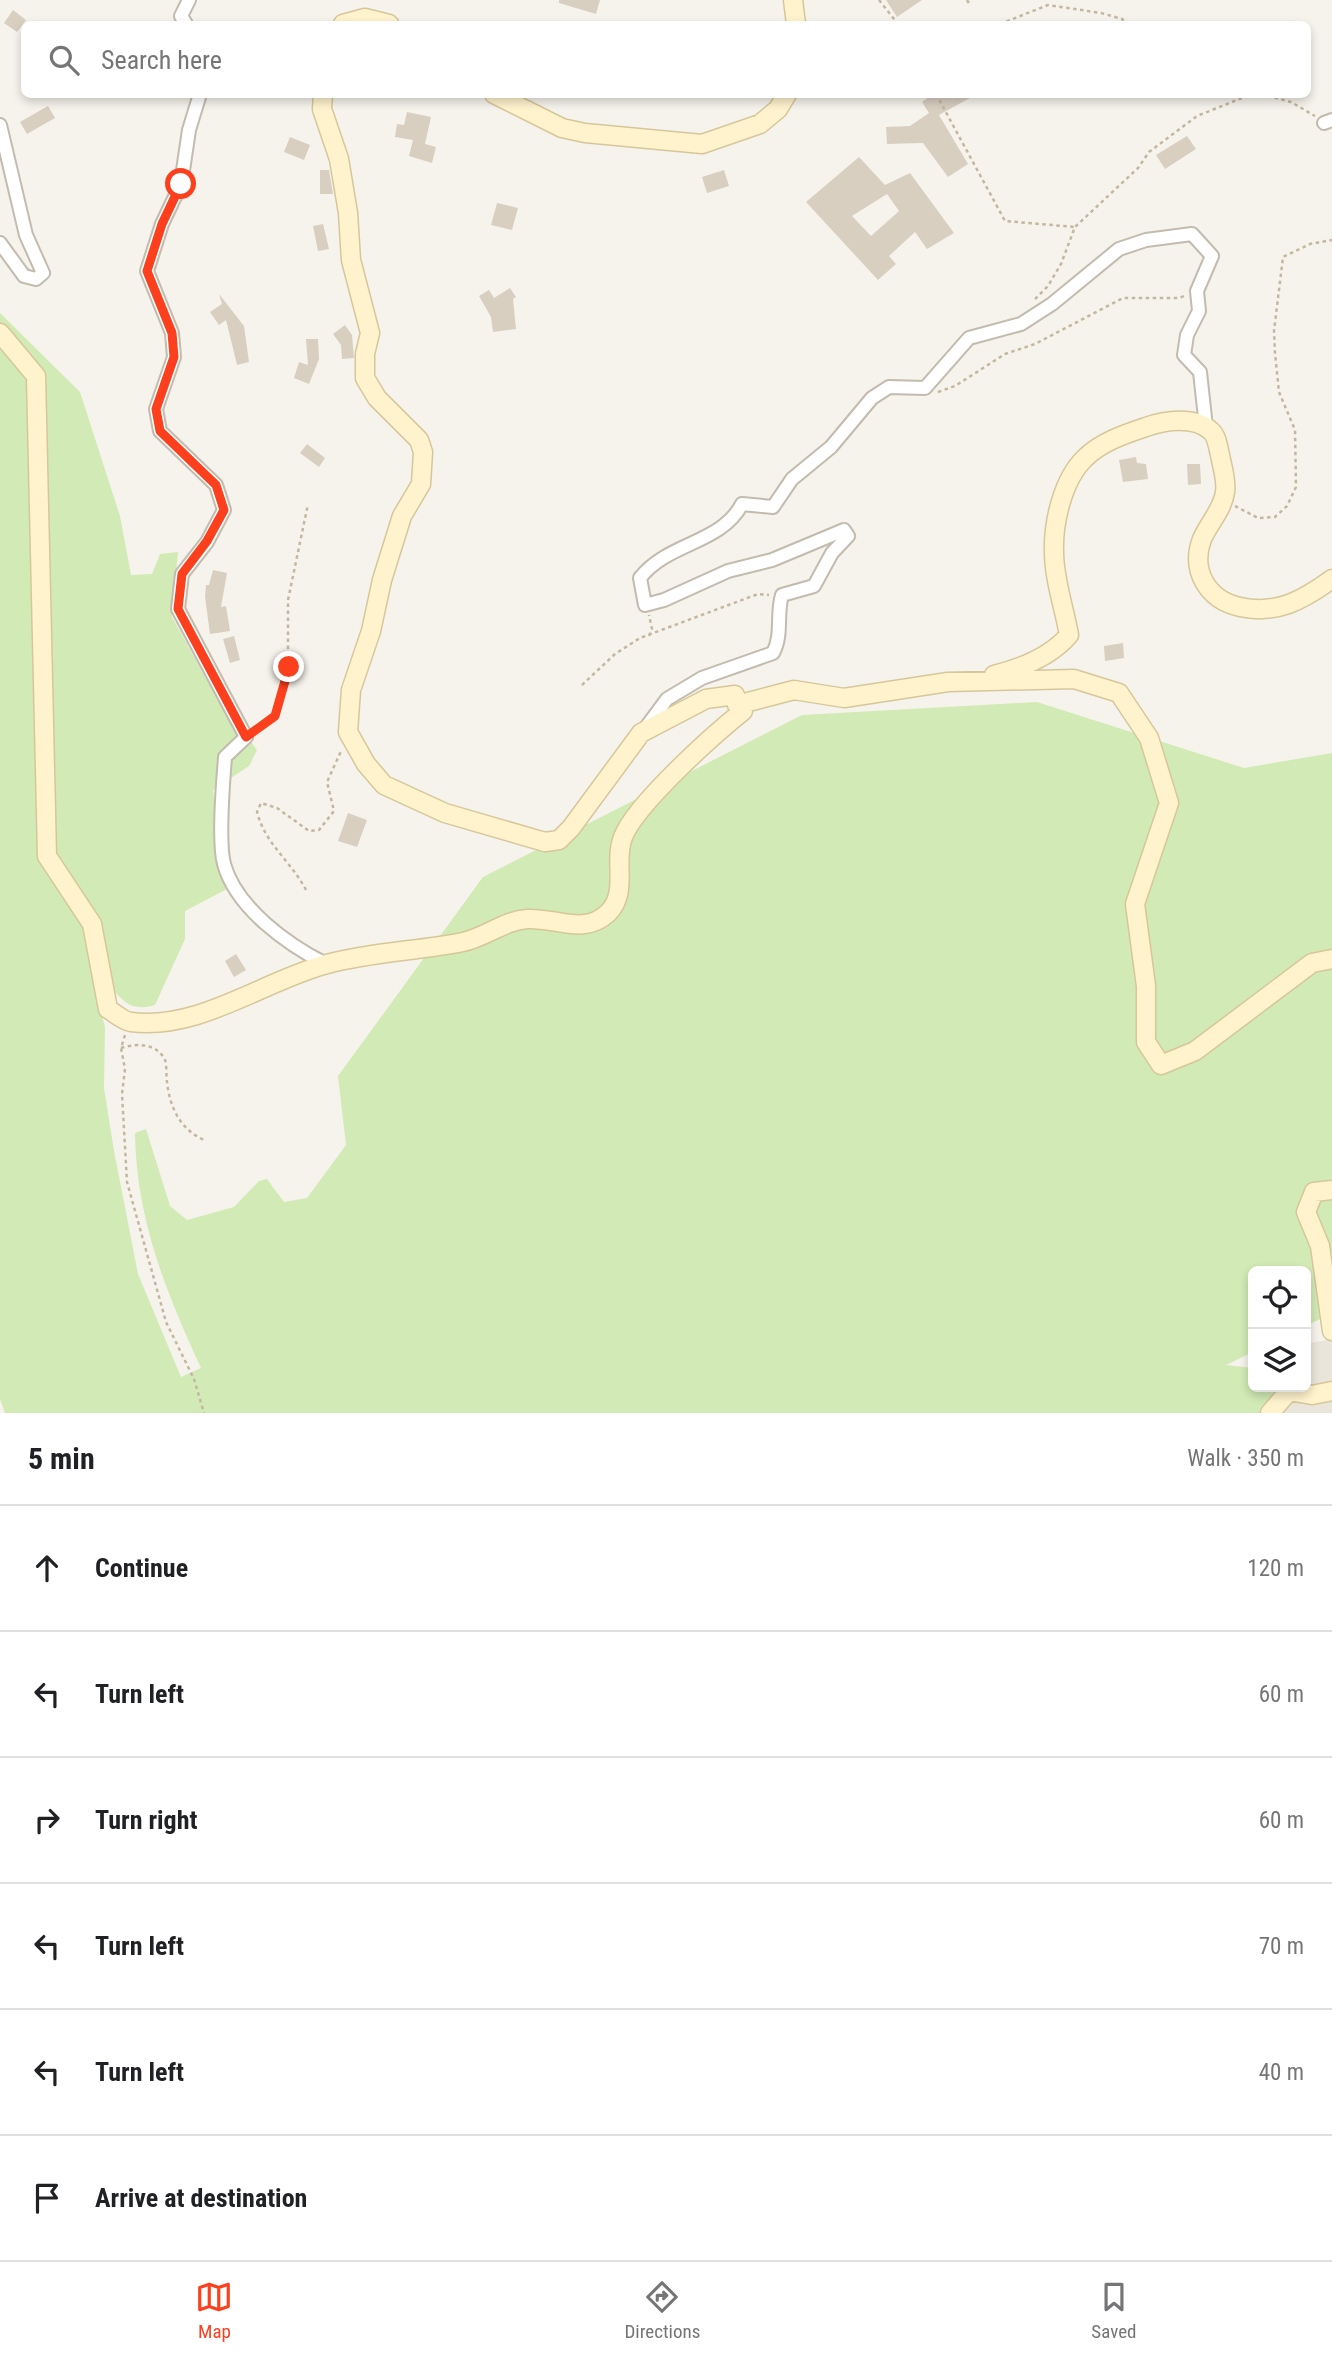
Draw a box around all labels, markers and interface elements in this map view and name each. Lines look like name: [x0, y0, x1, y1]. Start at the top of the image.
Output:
search box: [21, 21, 1311, 98]
icon: search: [45, 41, 83, 79]
text: Search here: [101, 45, 222, 75]
route start: [165, 168, 196, 199]
route end: [273, 651, 304, 682]
map controls: [1248, 1266, 1311, 1392]
button: locate: [1248, 1266, 1311, 1329]
button: layers: [1248, 1329, 1311, 1392]
text: 5 min: [28, 1441, 95, 1476]
text: Walk · 350 m: [1187, 1445, 1304, 1472]
icon: ahead: [28, 1549, 66, 1587]
text: Continue: [95, 1553, 188, 1583]
text: 120 m: [1247, 1555, 1304, 1582]
icon: left: [28, 1675, 66, 1713]
text: Turn left: [95, 1679, 184, 1709]
text: 60 m: [1259, 1681, 1304, 1708]
icon: right: [28, 1801, 66, 1839]
text: Turn right: [95, 1805, 197, 1835]
text: 60 m: [1259, 1807, 1304, 1834]
icon: left: [28, 1927, 66, 1965]
text: Turn left: [95, 1931, 184, 1961]
text: 70 m: [1259, 1933, 1304, 1960]
icon: left: [28, 2053, 66, 2091]
text: Turn left: [95, 2057, 184, 2087]
text: 40 m: [1259, 2059, 1304, 2086]
icon: arrive: [28, 2179, 66, 2217]
text: Arrive at destination: [95, 2183, 307, 2213]
tab: Map: [195, 2278, 233, 2343]
tab: Directions: [624, 2278, 700, 2343]
tab: Saved: [1091, 2278, 1137, 2343]

